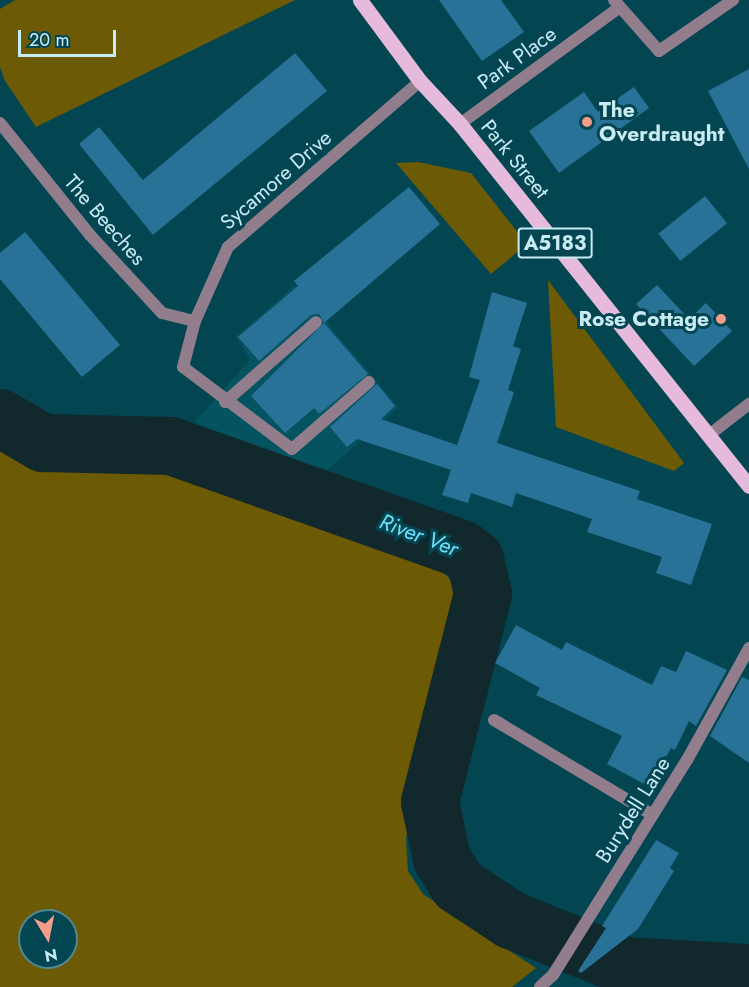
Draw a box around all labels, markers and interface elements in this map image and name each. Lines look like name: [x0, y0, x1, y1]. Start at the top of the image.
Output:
scale bar: [21, 18, 118, 56]
street label: Park Place: [473, 21, 561, 95]
text: 20 m: [29, 27, 69, 53]
place label: The Overdraught: [599, 97, 724, 147]
street label: Park Street: [476, 115, 554, 203]
marker: The Overdraught: [580, 115, 594, 129]
street label: Sycamore Drive: [215, 125, 337, 235]
street label: The Beeches: [59, 170, 151, 270]
road number: A5183: [518, 226, 592, 260]
place label: Rose Cottage: [578, 306, 709, 332]
marker: Rose Cottage: [714, 312, 728, 326]
water label: River Ver: [376, 508, 462, 562]
street label: Burydell Lane: [591, 752, 675, 868]
north arrow: [18, 909, 78, 969]
text: N: [43, 943, 59, 968]

